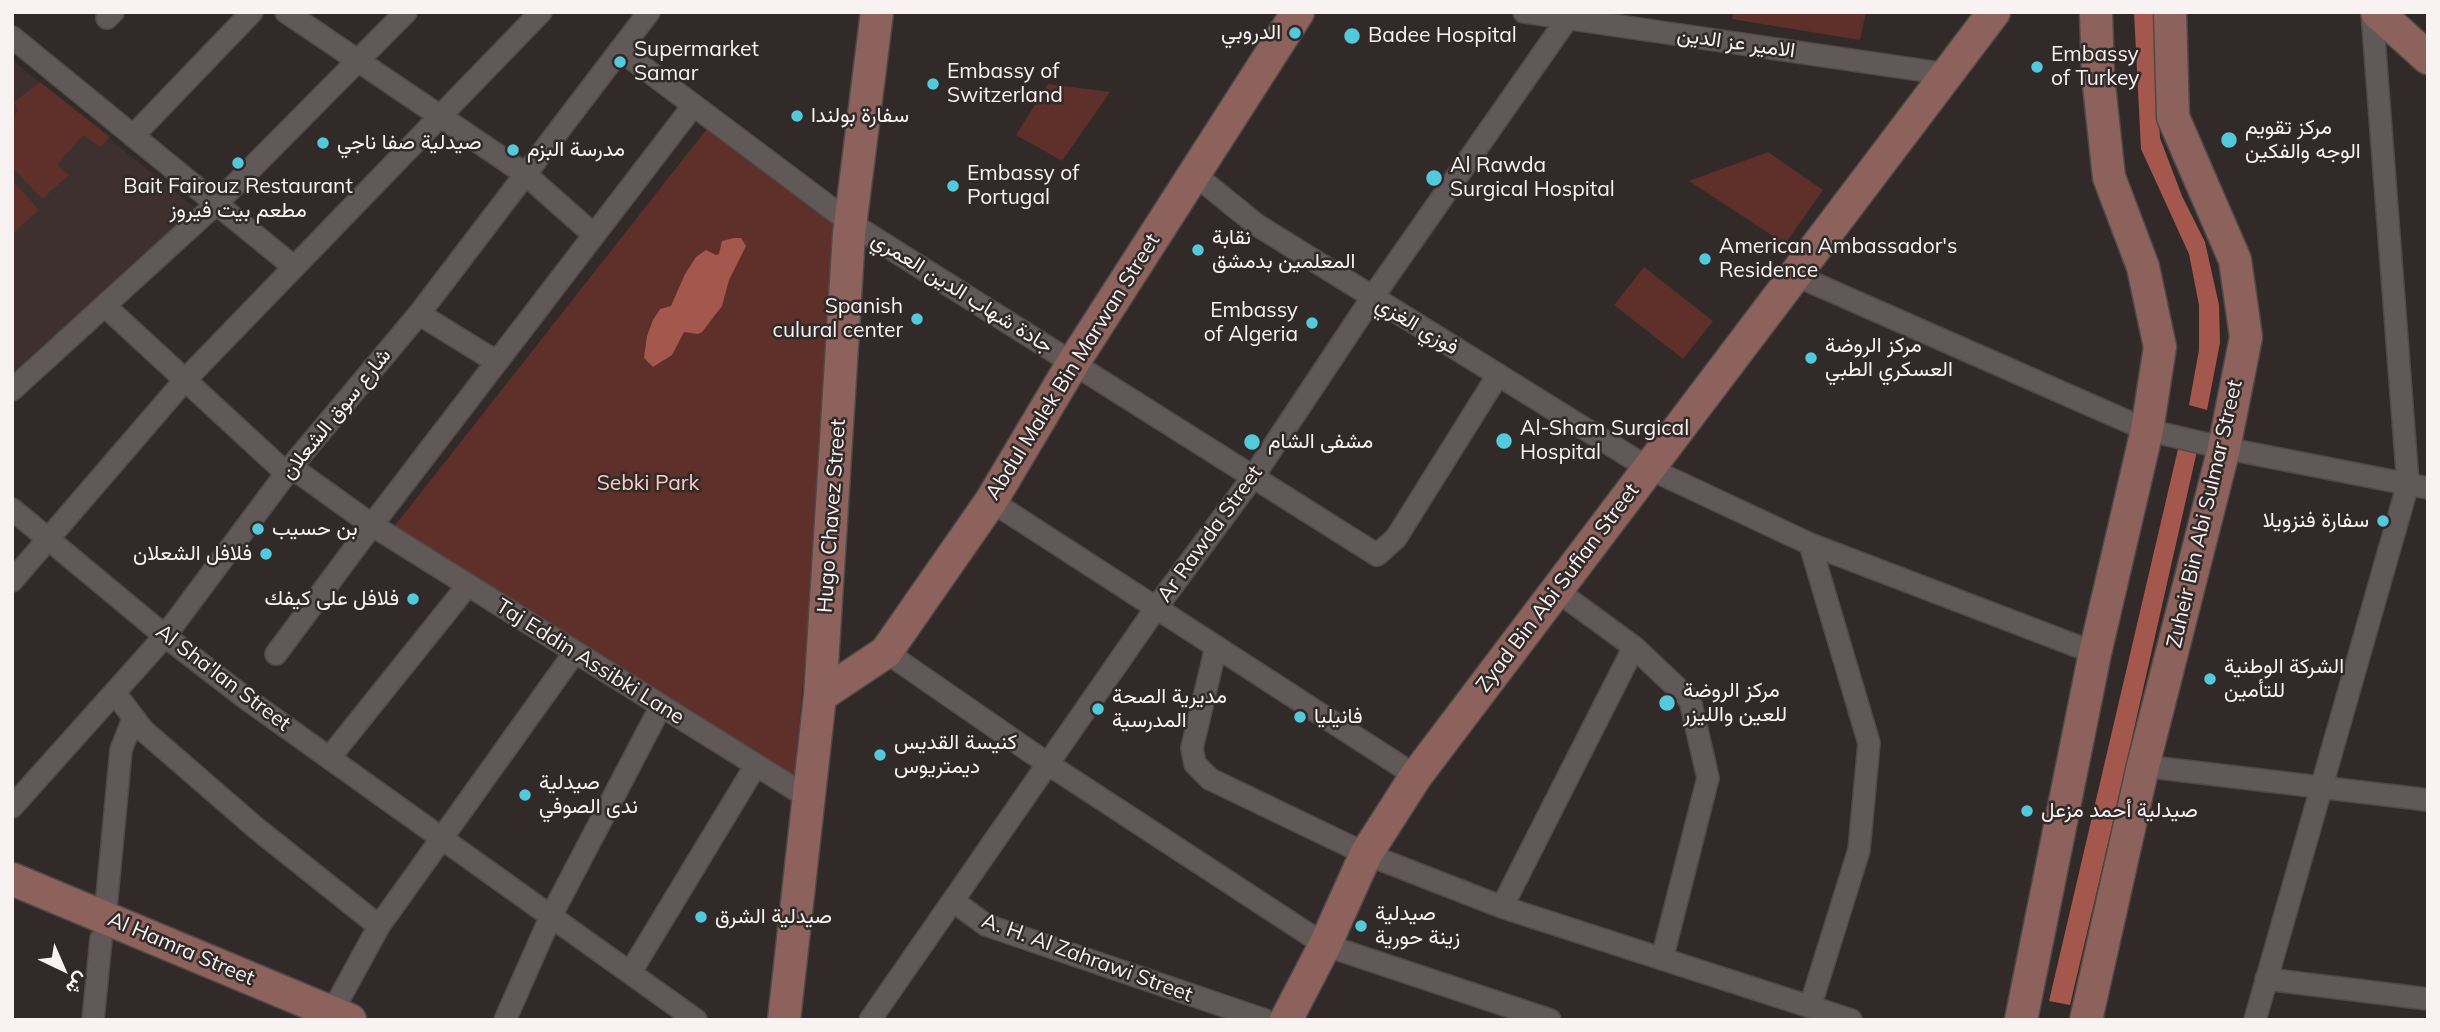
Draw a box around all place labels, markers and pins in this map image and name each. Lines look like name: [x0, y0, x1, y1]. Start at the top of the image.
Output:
place label: الدروبي: [1221, 20, 1281, 46]
place label: Badee Hospital: [1368, 23, 1517, 49]
marker: الدروبي: [1287, 25, 1303, 41]
marker: Badee Hospital: [1342, 26, 1362, 46]
place label: Supermarket Samar: [634, 37, 759, 87]
place label: Embassy of Turkey: [2051, 42, 2139, 92]
marker: Supermarket Samar: [612, 54, 628, 70]
place label: Embassy of Switzerland: [947, 59, 1063, 109]
marker: Embassy of Turkey: [2029, 59, 2045, 75]
marker: Embassy of Switzerland: [925, 76, 941, 92]
place label: سفارة بولندا: [811, 103, 909, 129]
marker: سفارة بولندا: [789, 108, 805, 124]
place label: مركز تقويم الوجه والفكين: [2245, 115, 2361, 165]
place label: صيدلية صفا ناجي: [337, 130, 482, 156]
marker: مركز تقويم الوجه والفكين: [2219, 130, 2239, 150]
marker: صيدلية صفا ناجي: [315, 135, 331, 151]
place label: مدرسة البزم: [527, 137, 625, 163]
marker: مدرسة البزم: [505, 142, 521, 158]
place label: Al Rawda Surgical Hospital: [1450, 153, 1615, 203]
marker: Bait Fairouz Restaurant مطعم بيت فيروز: [230, 155, 246, 171]
place label: Embassy of Portugal: [967, 161, 1079, 211]
marker: Al Rawda Surgical Hospital: [1424, 168, 1444, 188]
place label: Bait Fairouz Restaurant مطعم بيت فيروز: [123, 174, 353, 224]
marker: Embassy of Portugal: [945, 178, 961, 194]
place label: نقابة المعلمين بدمشق: [1212, 225, 1355, 275]
place label: American Ambassador's Residence: [1719, 234, 1957, 284]
marker: نقابة المعلمين بدمشق: [1190, 242, 1206, 258]
marker: American Ambassador's Residence: [1697, 251, 1713, 267]
place label: Spanish culural center: [773, 294, 903, 344]
place label: Embassy of Algeria: [1204, 298, 1298, 348]
marker: Spanish culural center: [909, 311, 925, 327]
marker: Embassy of Algeria: [1304, 315, 1320, 331]
place label: مركز الروضة العسكري الطبي: [1825, 333, 1953, 383]
marker: مركز الروضة العسكري الطبي: [1803, 350, 1819, 366]
place label: Al-Sham Surgical Hospital: [1520, 416, 1689, 466]
place label: مشفى الشام: [1268, 429, 1373, 455]
marker: Al-Sham Surgical Hospital: [1494, 431, 1514, 451]
marker: مشفى الشام: [1242, 432, 1262, 452]
place label: سفارة فنزويلا: [2263, 508, 2369, 534]
marker: سفارة فنزويلا: [2375, 513, 2391, 529]
place label: بن حسيب: [272, 516, 358, 542]
marker: بن حسيب: [250, 521, 266, 537]
place label: فلافل الشعلان: [133, 541, 252, 567]
marker: فلافل الشعلان: [258, 546, 274, 562]
place label: فلافل على كيفك: [264, 586, 399, 612]
marker: فلافل على كيفك: [405, 591, 421, 607]
place label: الشركة الوطنية للتأمين: [2224, 654, 2344, 704]
marker: الشركة الوطنية للتأمين: [2202, 671, 2218, 687]
place label: مركز الروضة للعين والليزر: [1683, 678, 1787, 728]
place label: مديرية الصحة المدرسية: [1112, 684, 1227, 734]
marker: مركز الروضة للعين والليزر: [1657, 693, 1677, 713]
marker: مديرية الصحة المدرسية: [1090, 701, 1106, 717]
place label: فانيليا: [1314, 704, 1362, 730]
marker: فانيليا: [1292, 709, 1308, 725]
place label: كنيسة القديس ديمتريوس: [894, 730, 1017, 780]
marker: كنيسة القديس ديمتريوس: [872, 747, 888, 763]
place label: صيدلية ندى الصوفي: [539, 770, 638, 820]
marker: صيدلية ندى الصوفي: [517, 787, 533, 803]
place label: صيدلية أحمد مزعل: [2041, 798, 2198, 824]
marker: صيدلية أحمد مزعل: [2019, 803, 2035, 819]
place label: صيدلية زينة حورية: [1375, 901, 1460, 951]
place label: صيدلية الشرق: [715, 904, 832, 930]
marker: صيدلية الشرق: [693, 909, 709, 925]
marker: صيدلية زينة حورية: [1353, 918, 1369, 934]

